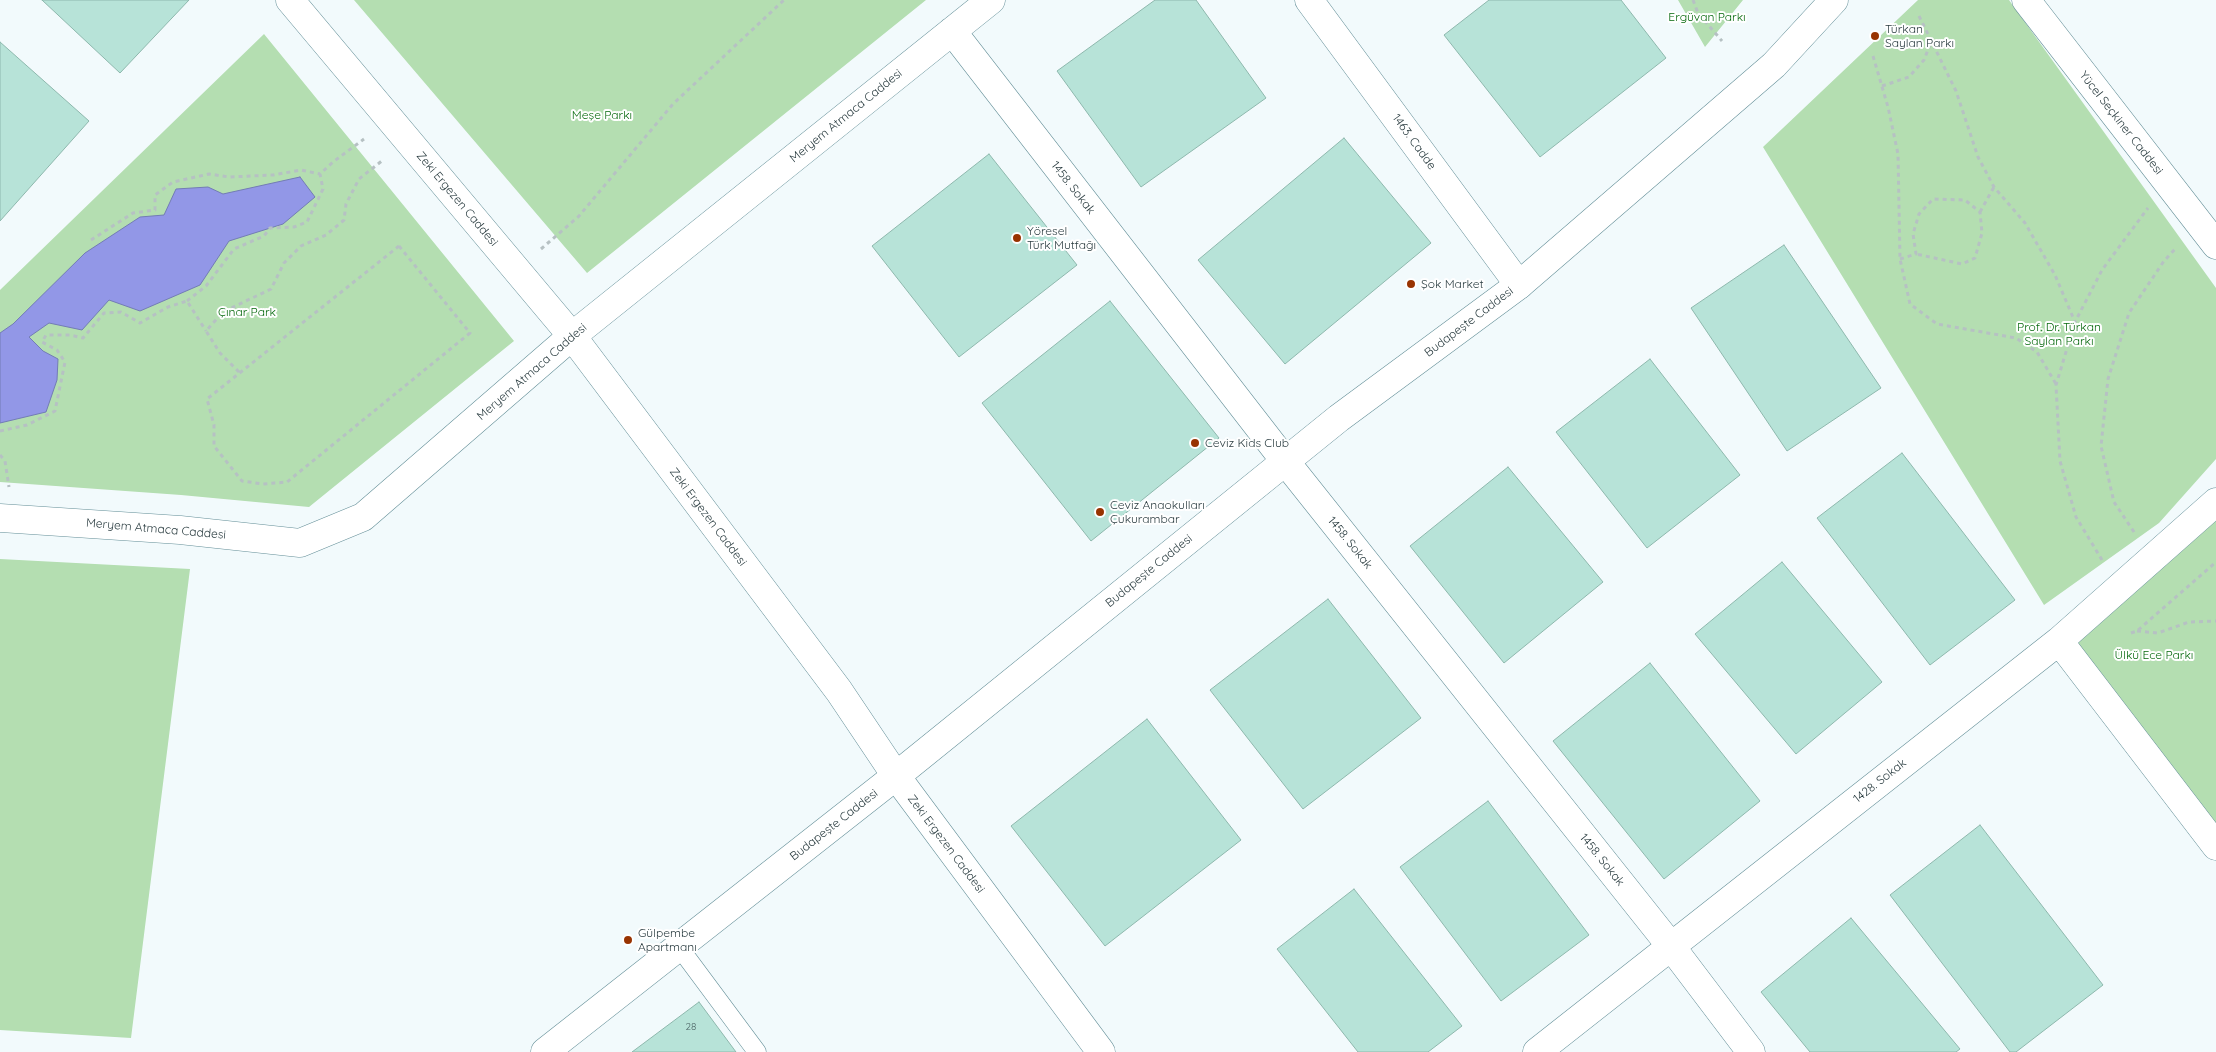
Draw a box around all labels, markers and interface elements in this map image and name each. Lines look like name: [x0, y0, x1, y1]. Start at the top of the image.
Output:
park label: Ergüvan Parkı: [1668, 10, 1746, 24]
place label: Türkan Saylan Parkı: [1885, 22, 1954, 50]
marker: Türkan Saylan Parkı: [1869, 30, 1881, 42]
street label: Meryem Atmaca Caddesi: [787, 66, 905, 166]
street label: Yücel Seçkiner Caddesi: [2076, 68, 2166, 178]
park label: Meşe Parkı: [572, 108, 632, 122]
street label: 1463. Cadde: [1389, 111, 1439, 173]
street label: Zeki Ergezen Caddesi: [413, 149, 501, 249]
street label: 1458. Sokak: [1048, 159, 1098, 217]
place label: Yöresel Türk Mutfağı: [1027, 224, 1096, 252]
marker: Yöresel Türk Mutfağı: [1011, 232, 1023, 244]
place label: Şok Market: [1421, 277, 1484, 291]
marker: Şok Market: [1405, 278, 1417, 290]
street label: Budapeşte Caddesi: [1422, 284, 1516, 360]
park label: Çınar Park: [218, 305, 276, 319]
street label: Meryem Atmaca Caddesi: [474, 320, 590, 424]
park label: Prof. Dr. Türkan Saylan Parkı: [2017, 320, 2101, 348]
place label: Ceviz Kids Club: [1205, 436, 1289, 450]
marker: Ceviz Kids Club: [1189, 437, 1201, 449]
street label: Zeki Ergezen Caddesi: [666, 465, 750, 569]
place label: Ceviz Anaokulları Çukurambar: [1110, 498, 1205, 526]
marker: Ceviz Anaokulları Çukurambar: [1094, 506, 1106, 518]
street label: 1458. Sokak: [1325, 514, 1375, 572]
street label: Meryem Atmaca Caddesi: [85, 516, 227, 542]
street label: Budapeşte Caddesi: [1103, 532, 1195, 610]
park label: Ülkü Ece Parkı: [2115, 648, 2193, 662]
street label: 1428. Sokak: [1851, 756, 1909, 806]
street label: Budapeşte Caddesi: [787, 786, 881, 864]
street label: Zeki Ergezen Caddesi: [904, 792, 988, 896]
street label: 1458. Sokak: [1577, 831, 1627, 889]
place label: Gülpembe Apartmanı: [638, 926, 697, 954]
marker: Gülpembe Apartmanı: [622, 934, 634, 946]
house number: 28: [686, 1021, 696, 1033]

